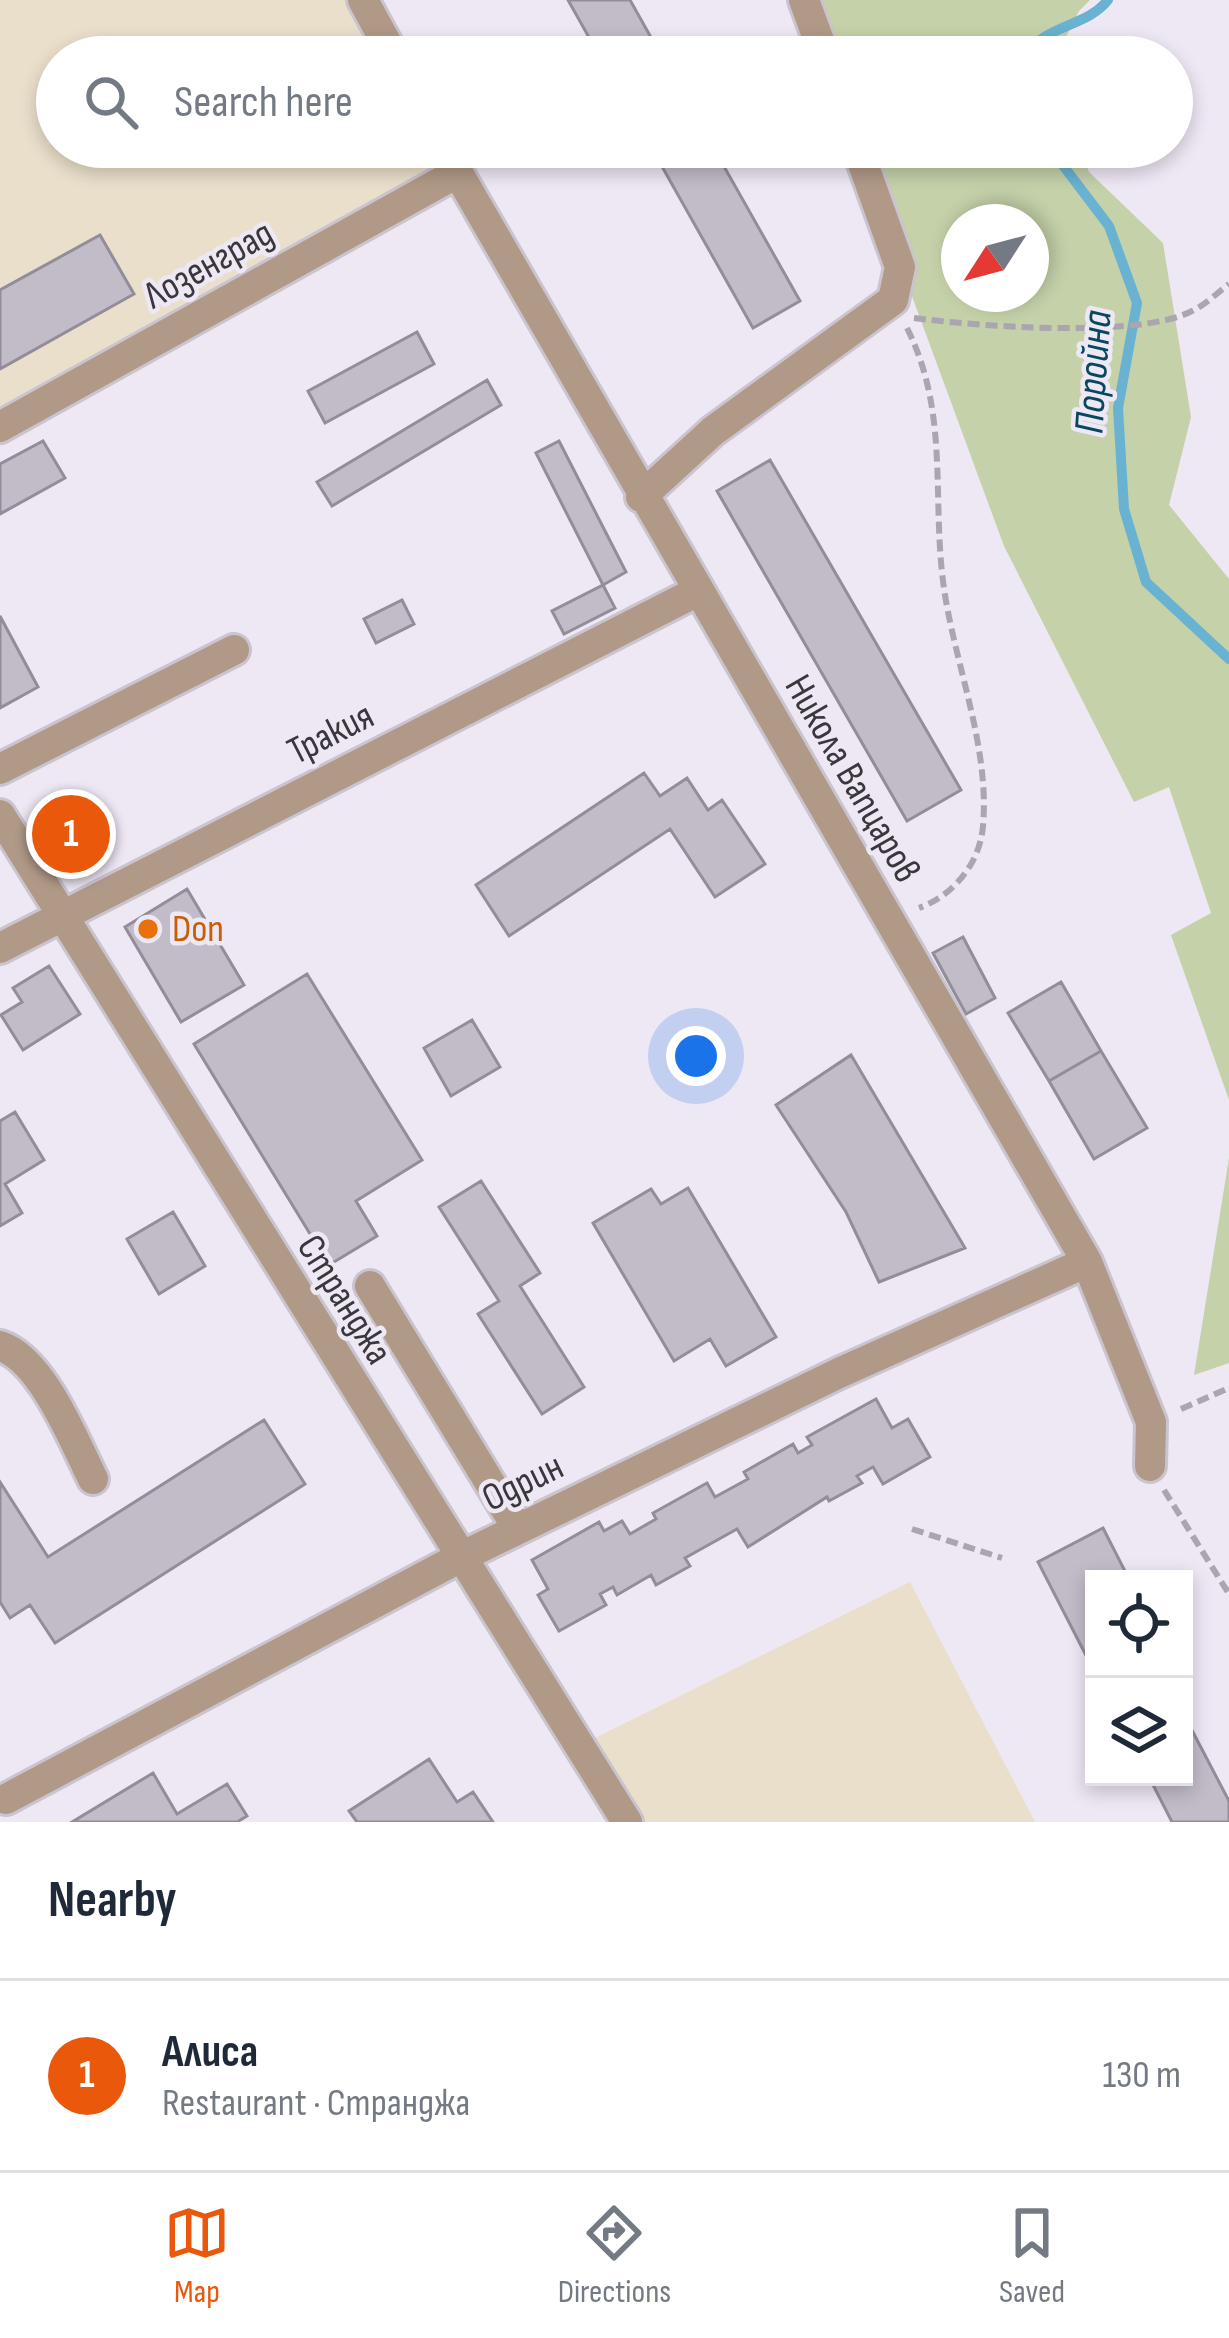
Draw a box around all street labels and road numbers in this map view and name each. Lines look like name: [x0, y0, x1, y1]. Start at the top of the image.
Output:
street label: Лозенград: [135, 210, 282, 320]
street label: Никола Вапцаров: [774, 667, 930, 891]
street label: Тракия: [280, 693, 382, 775]
street label: Странджа: [286, 1227, 402, 1373]
street label: Одрин: [475, 1443, 571, 1523]

